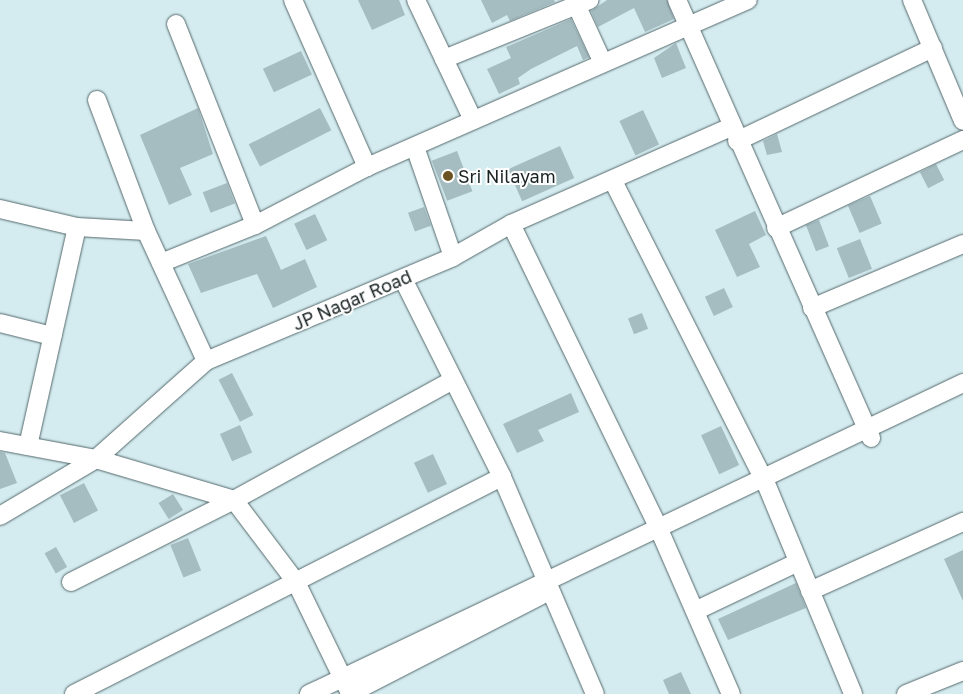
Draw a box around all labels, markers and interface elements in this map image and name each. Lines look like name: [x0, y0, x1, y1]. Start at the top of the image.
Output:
place label: Sri Nilayam: [458, 165, 556, 187]
marker: Sri Nilayam: [442, 170, 454, 182]
street label: JP Nagar Road: [289, 265, 415, 335]

